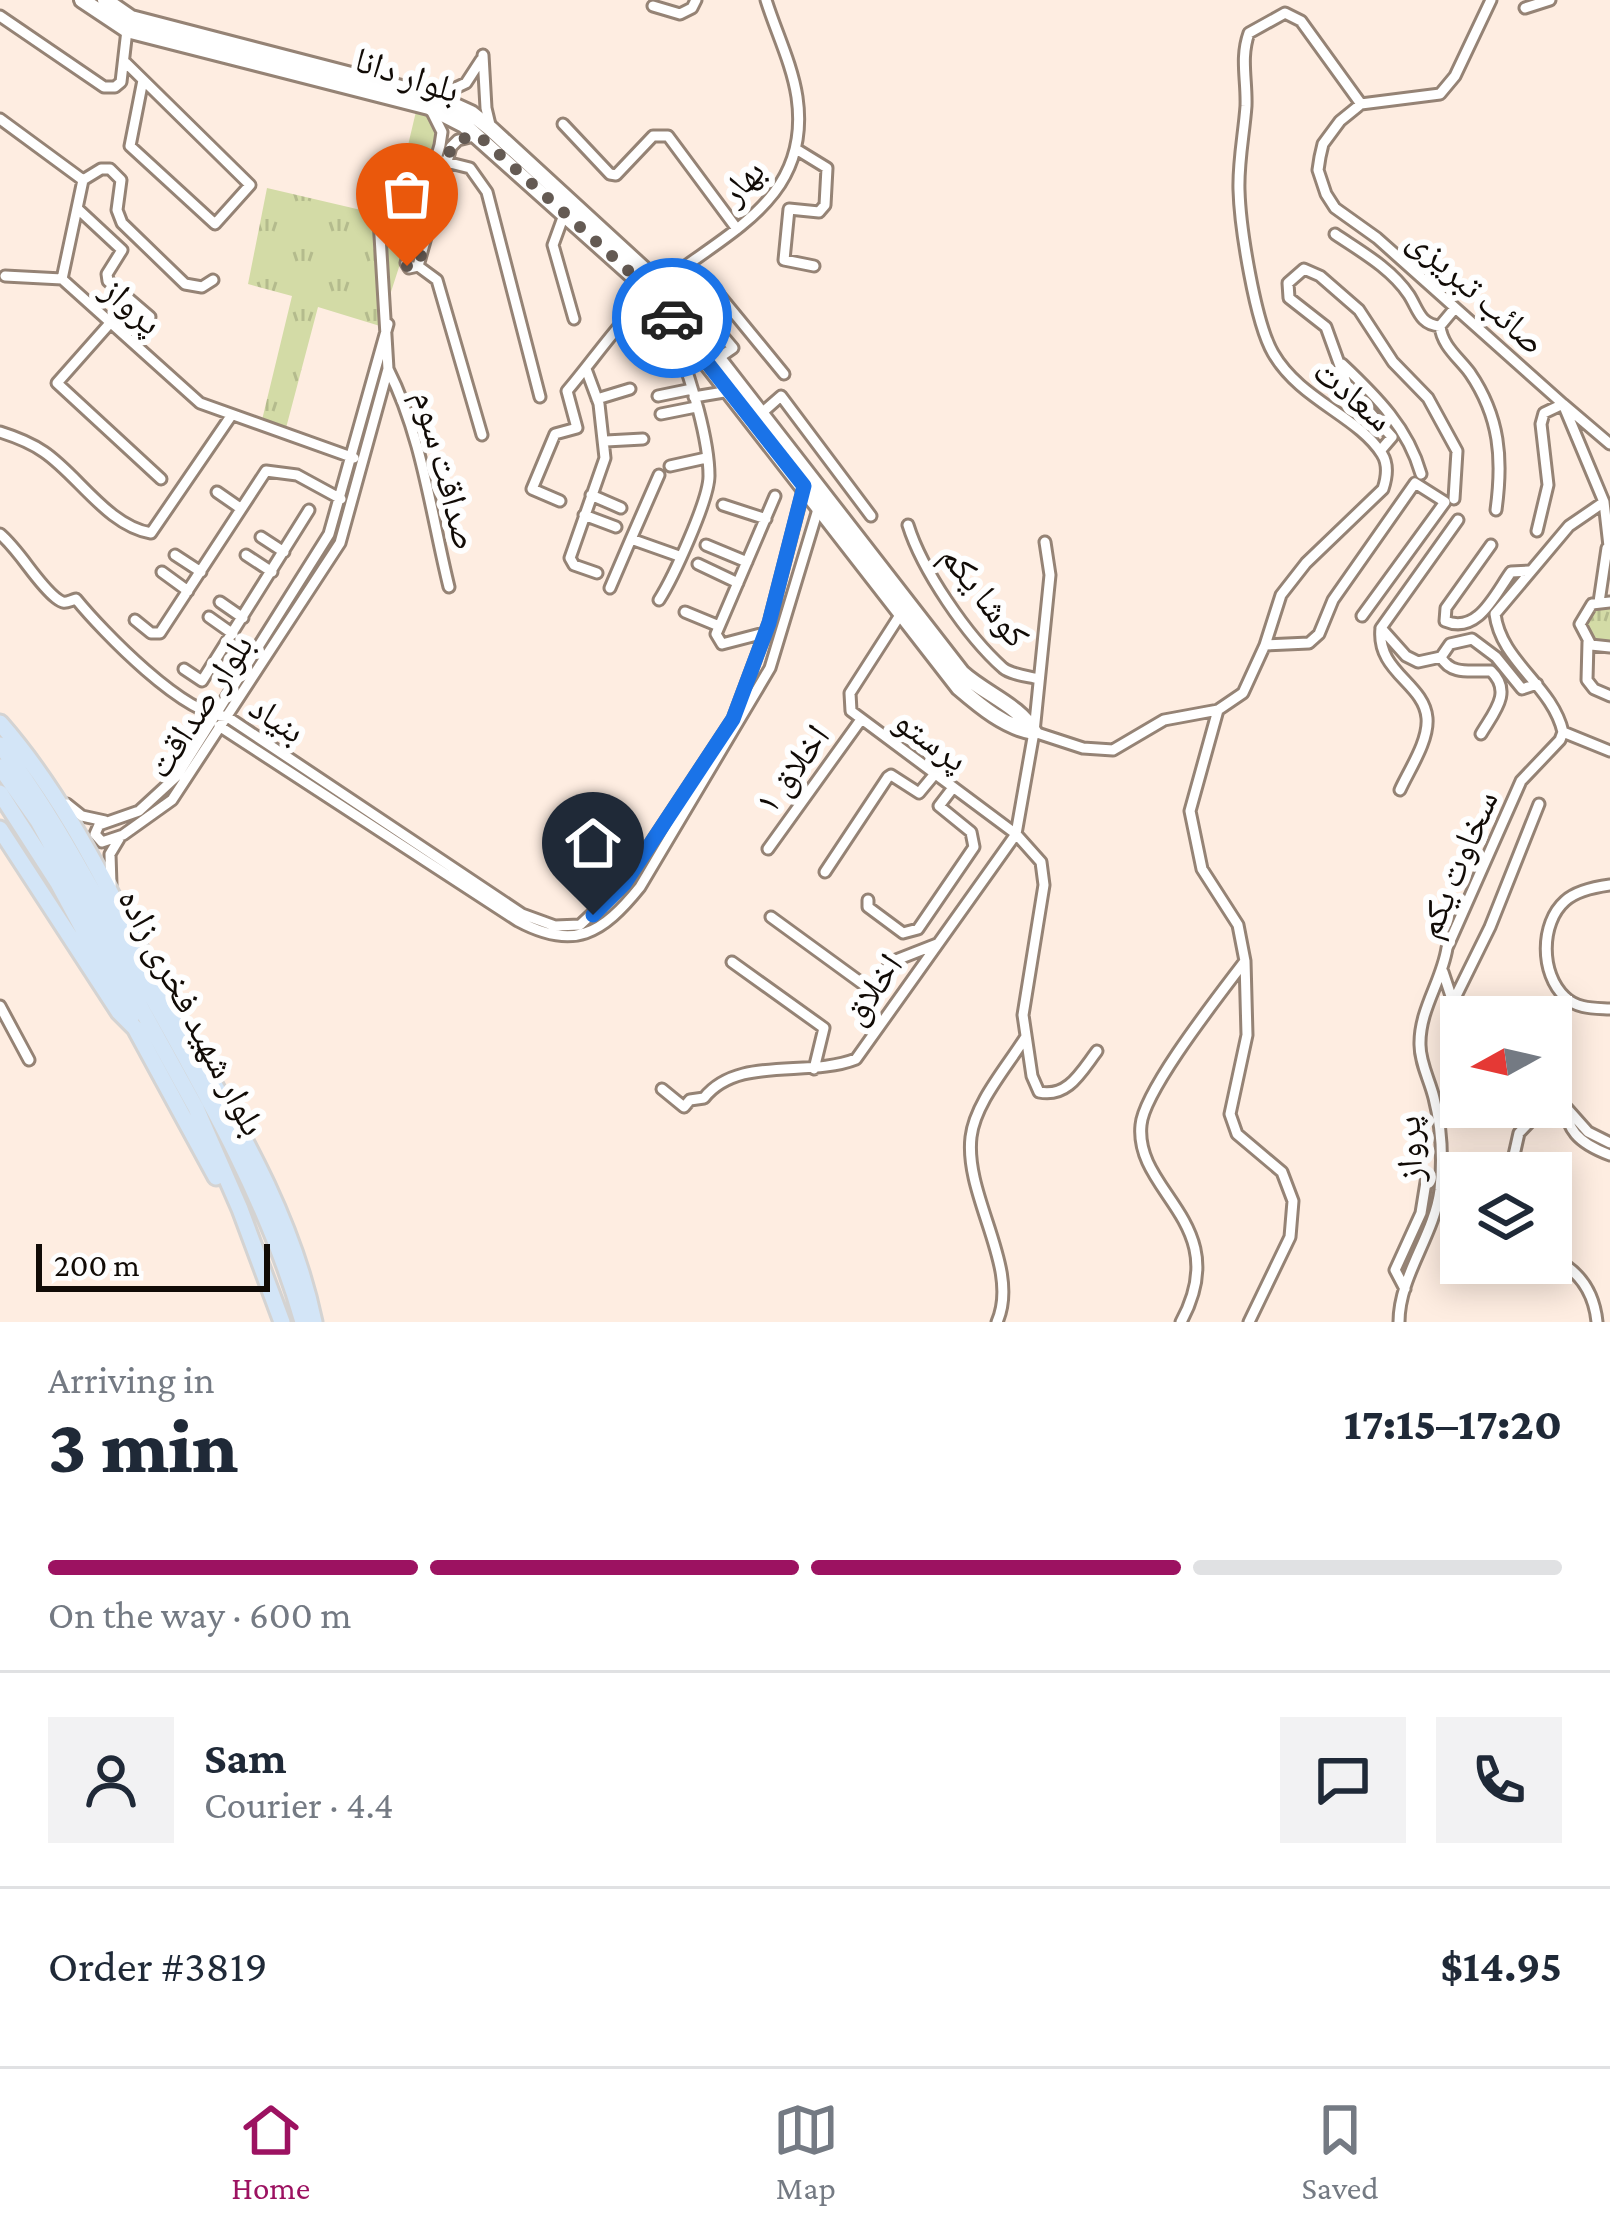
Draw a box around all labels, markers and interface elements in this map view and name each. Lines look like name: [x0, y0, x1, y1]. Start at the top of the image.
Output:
street label: بلوار دانا: [350, 39, 464, 111]
pin: [356, 143, 458, 266]
street label: بهار: [711, 151, 773, 214]
icon: bag: [374, 161, 440, 227]
street label: صائب تبریزی: [1400, 219, 1554, 363]
courier: [612, 258, 732, 378]
street label: پرواز: [92, 268, 170, 344]
icon: car: [639, 285, 705, 351]
street label: سعادت: [1306, 351, 1400, 439]
street label: صداقت سوم: [403, 386, 486, 555]
street label: کوشا یکم: [930, 537, 1037, 657]
street label: بلوار صداقت: [139, 627, 261, 785]
street label: بنیاد: [242, 687, 312, 751]
street label: پرستو: [886, 700, 975, 781]
street label: اخلاق ۱: [747, 717, 838, 822]
street label: سخاوت یکم: [1408, 784, 1509, 945]
pin: [542, 792, 644, 915]
icon: home: [560, 810, 626, 876]
street label: بلوار شهید فخری زاده: [109, 882, 274, 1143]
street label: اخلاق: [834, 946, 911, 1032]
north arrow: [1440, 996, 1572, 1128]
map controls: [1440, 996, 1572, 1284]
street label: پرواز: [1387, 1115, 1432, 1184]
button: layers: [1440, 1152, 1572, 1284]
scale bar: [36, 1238, 270, 1291]
text: 200 m: [54, 1246, 140, 1283]
text: Arriving in: [48, 1358, 215, 1401]
text: 17:15–17:20: [1344, 1399, 1562, 1449]
text: 3 min: [48, 1402, 238, 1489]
text: On the way · 600 m: [48, 1593, 352, 1636]
button: person: [48, 1717, 174, 1843]
button: chat: [1280, 1717, 1406, 1843]
button: phone: [1436, 1717, 1562, 1843]
text: Sam: [204, 1733, 287, 1783]
text: Courier · 4.4: [204, 1783, 394, 1826]
text: Order #3819: [48, 1941, 268, 1991]
text: $14.95: [1440, 1941, 1562, 1991]
tab: Home: [231, 2097, 310, 2206]
tab: Map: [773, 2097, 839, 2206]
tab: Saved: [1301, 2097, 1379, 2206]

